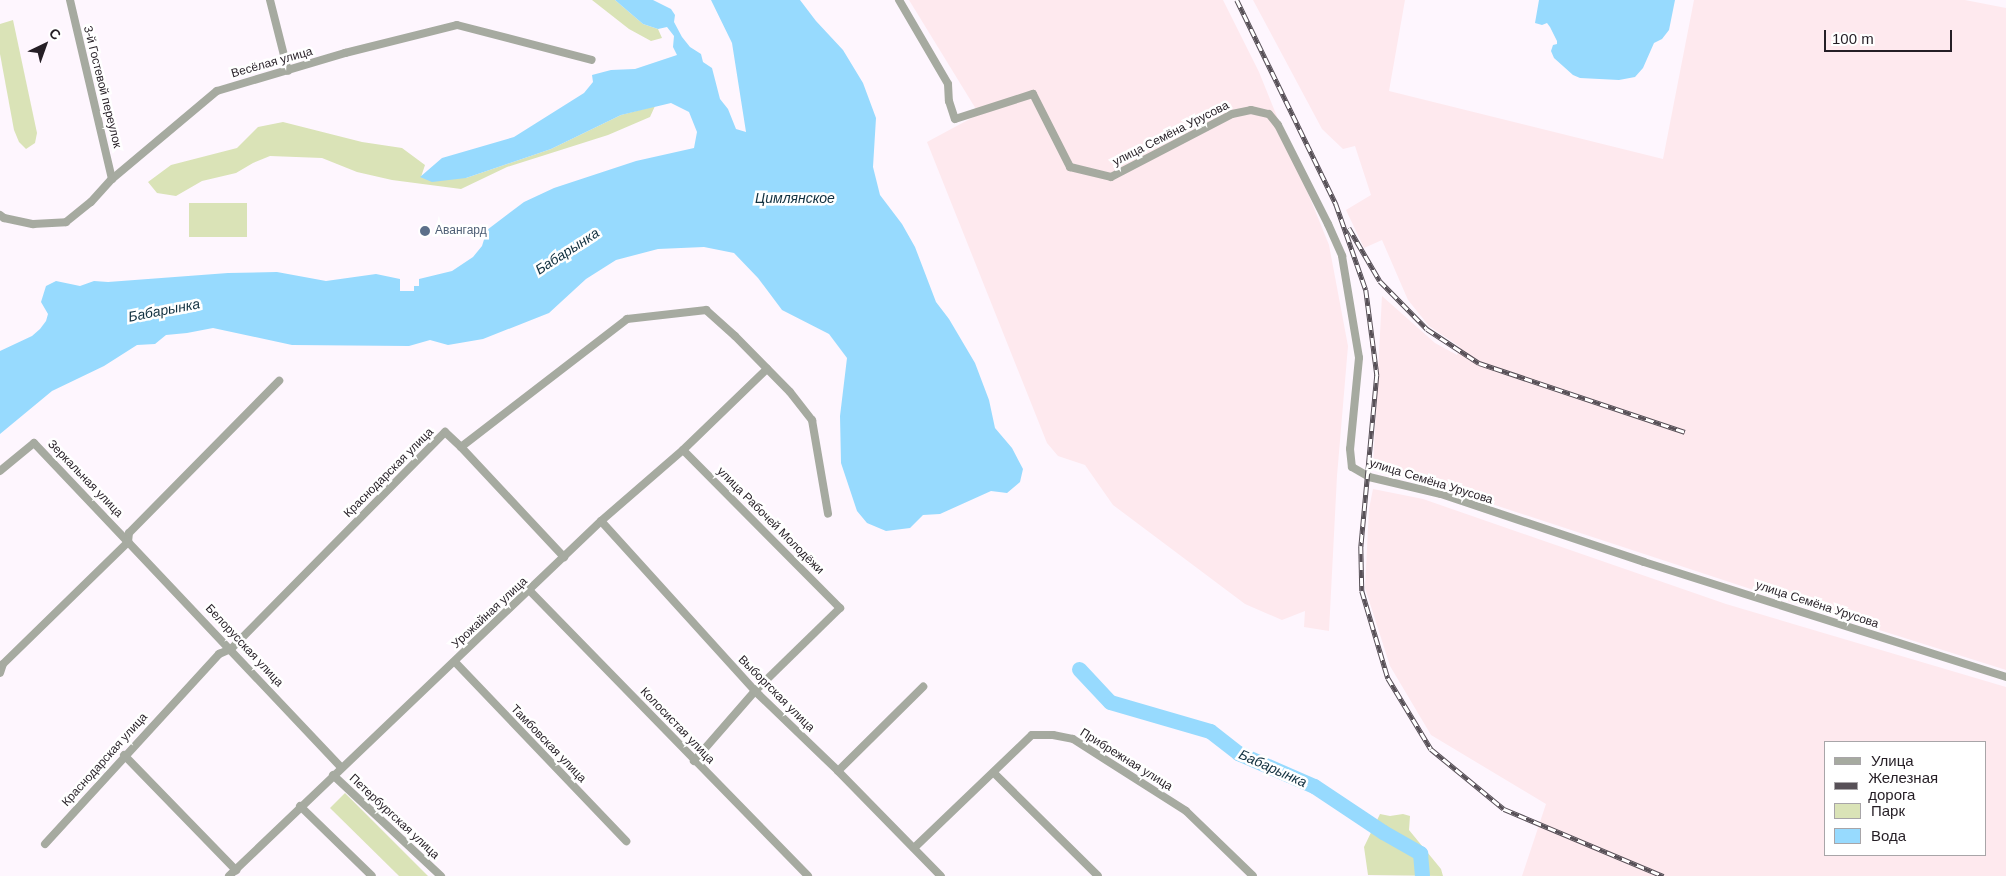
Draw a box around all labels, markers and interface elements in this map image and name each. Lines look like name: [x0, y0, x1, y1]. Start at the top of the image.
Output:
north arrow: [20, 20, 70, 70]
scale bar: [1826, 20, 1954, 52]
street label: 3-й Гостевой переулок: [80, 24, 124, 150]
text: С: [46, 25, 64, 43]
text: 100 m: [1832, 30, 1874, 47]
street label: Весёлая улица: [230, 45, 314, 81]
street label: улица Семёна Урусова: [1111, 98, 1231, 170]
water label: Цимлянское: [755, 190, 835, 206]
place label: Авангард: [435, 224, 487, 238]
water label: Бабарынка: [532, 224, 602, 278]
marker: Авангард: [419, 225, 431, 237]
water label: Бабарынка: [127, 295, 201, 325]
street label: Краснодарская улица: [341, 425, 437, 521]
street label: Зеркальная улица: [44, 437, 126, 521]
street label: улица Семёна Урусова: [1367, 456, 1495, 508]
street label: улица Рабочей Молодёжи: [714, 465, 826, 577]
street label: Урожайная улица: [449, 574, 531, 652]
street label: улица Семёна Урусова: [1754, 578, 1880, 632]
street label: Белорусская улица: [202, 602, 286, 690]
street label: Выборгская улица: [735, 653, 817, 735]
street label: Колосистая улица: [637, 685, 717, 767]
street label: Тамбовская улица: [507, 702, 589, 786]
street label: Краснодарская улица: [59, 710, 151, 810]
street label: Прибрежная улица: [1077, 726, 1175, 794]
legend: [1824, 741, 1986, 856]
water label: Бабарынка: [1236, 746, 1310, 790]
text: Улица: [1871, 752, 1914, 769]
text: Железная дорога: [1868, 769, 1938, 803]
street label: Петербургская улица: [346, 772, 442, 862]
text: Парк: [1871, 802, 1905, 819]
text: Вода: [1871, 827, 1906, 844]

